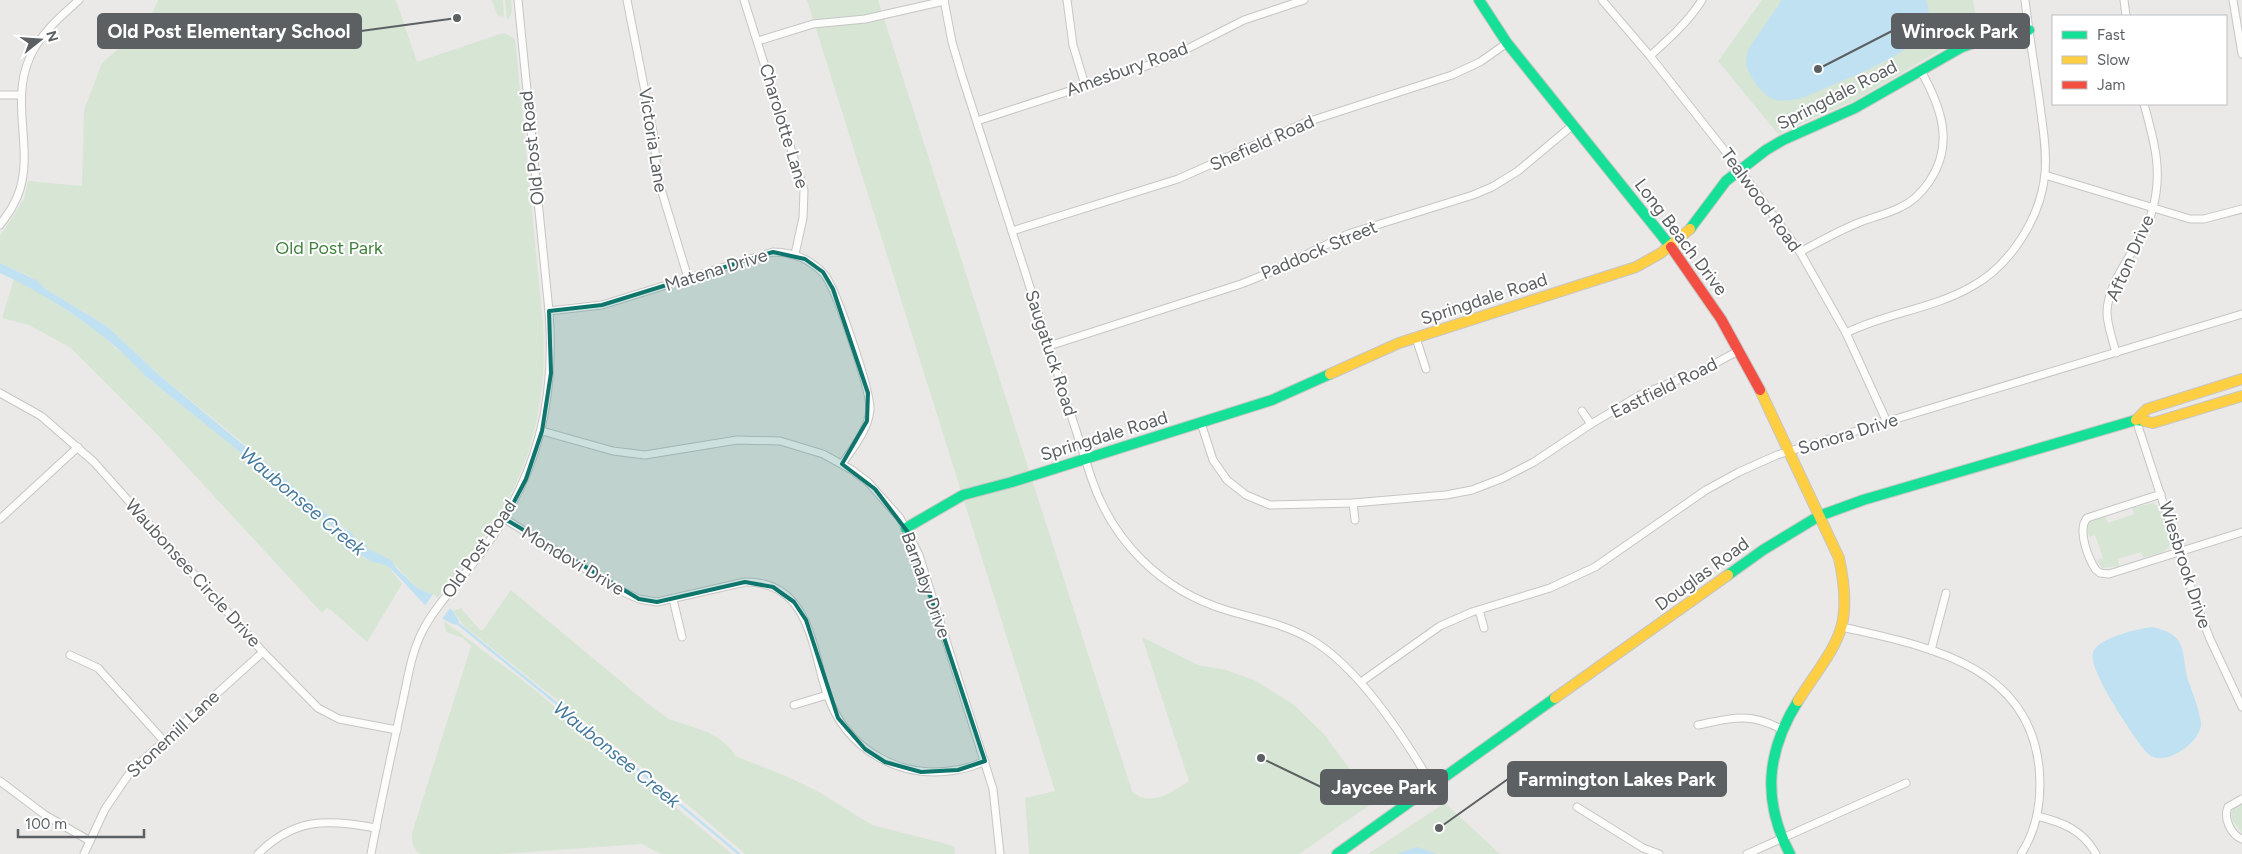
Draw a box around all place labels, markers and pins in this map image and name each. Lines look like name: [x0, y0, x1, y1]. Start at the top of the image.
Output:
callout: Old Post Elementary School: [98, 14, 361, 48]
callout: Winrock Park: [1892, 14, 2029, 48]
callout: Farmington Lakes Park: [1508, 762, 1726, 796]
callout: Jaycee Park: [1321, 770, 1447, 804]

